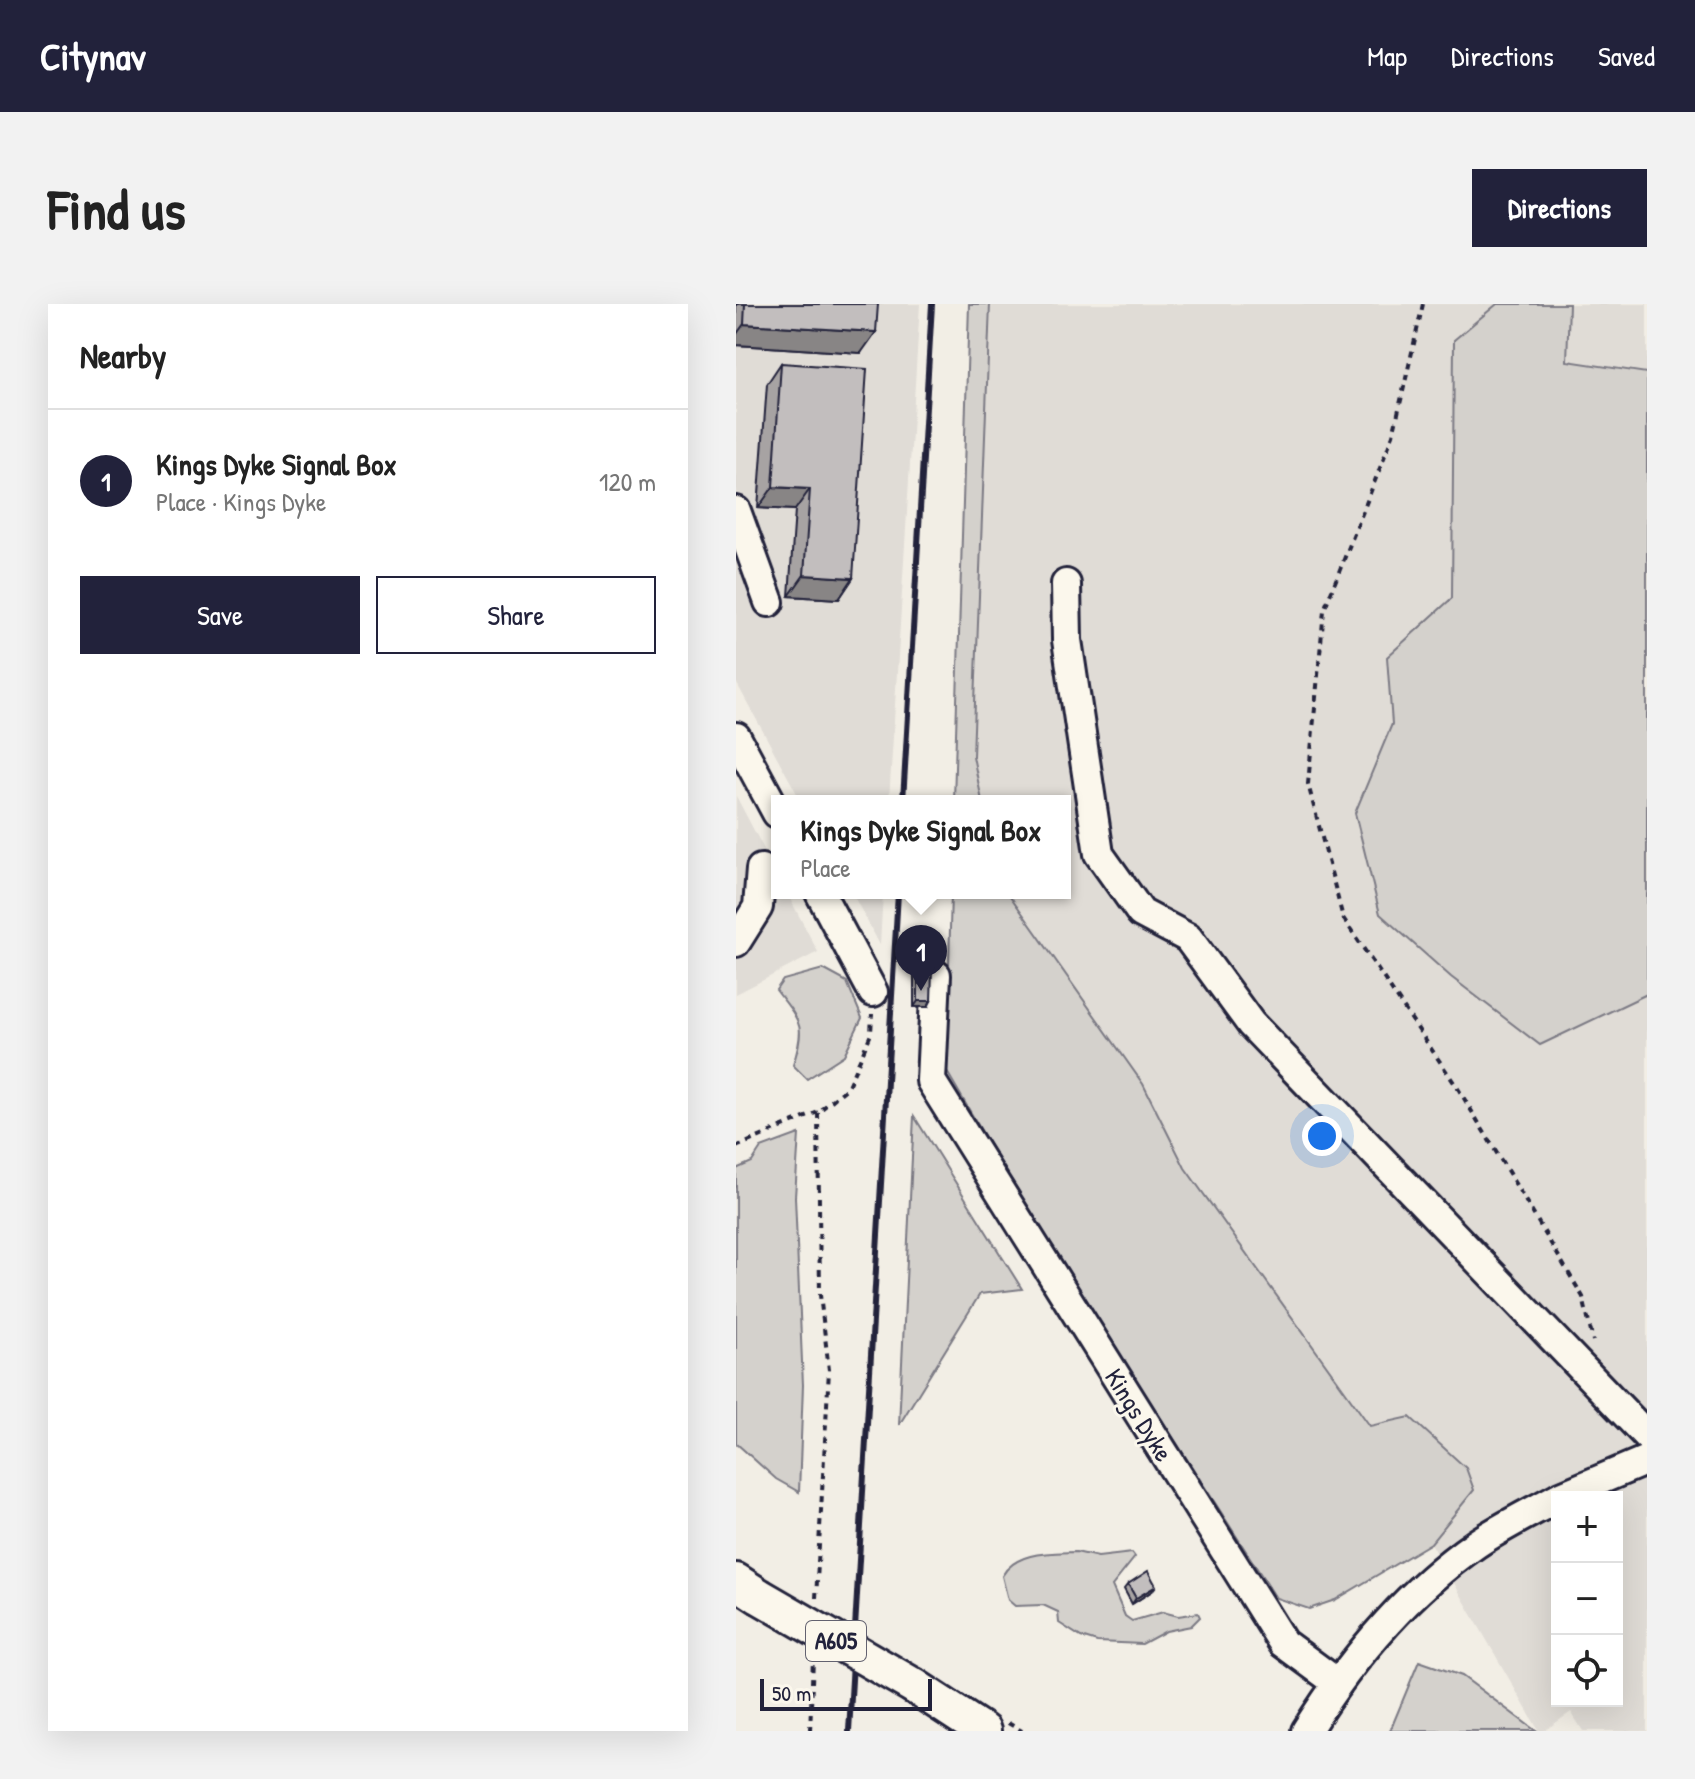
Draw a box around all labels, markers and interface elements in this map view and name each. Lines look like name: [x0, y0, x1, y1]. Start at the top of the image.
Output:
text: Citynav: [40, 30, 146, 82]
text: Map: [1367, 37, 1407, 75]
text: Directions: [1451, 37, 1554, 75]
text: Saved: [1598, 37, 1655, 75]
button: Directions: [1472, 169, 1647, 247]
text: Find us: [48, 171, 186, 246]
text: Nearby: [80, 333, 166, 379]
text: Kings Dyke Signal Box: [156, 444, 397, 484]
text: 1: [101, 464, 111, 499]
text: 120 m: [599, 464, 656, 499]
text: Place · Kings Dyke: [156, 484, 326, 519]
button: Save: [80, 576, 360, 654]
button: Share: [376, 576, 656, 654]
popup: [771, 795, 1071, 899]
text: Kings Dyke Signal Box: [801, 810, 1041, 850]
text: Place: [801, 850, 851, 885]
pin: 1: [895, 925, 947, 991]
your location: [1302, 1116, 1342, 1156]
street label: Kings Dyke: [1097, 1362, 1182, 1468]
map controls: [1551, 1491, 1623, 1707]
button: +: [1551, 1491, 1623, 1563]
button: −: [1551, 1563, 1623, 1635]
road number: A605: [806, 1621, 866, 1661]
button: locate: [1551, 1635, 1623, 1707]
scale bar: [760, 1675, 932, 1711]
text: 50 m: [772, 1678, 811, 1708]

